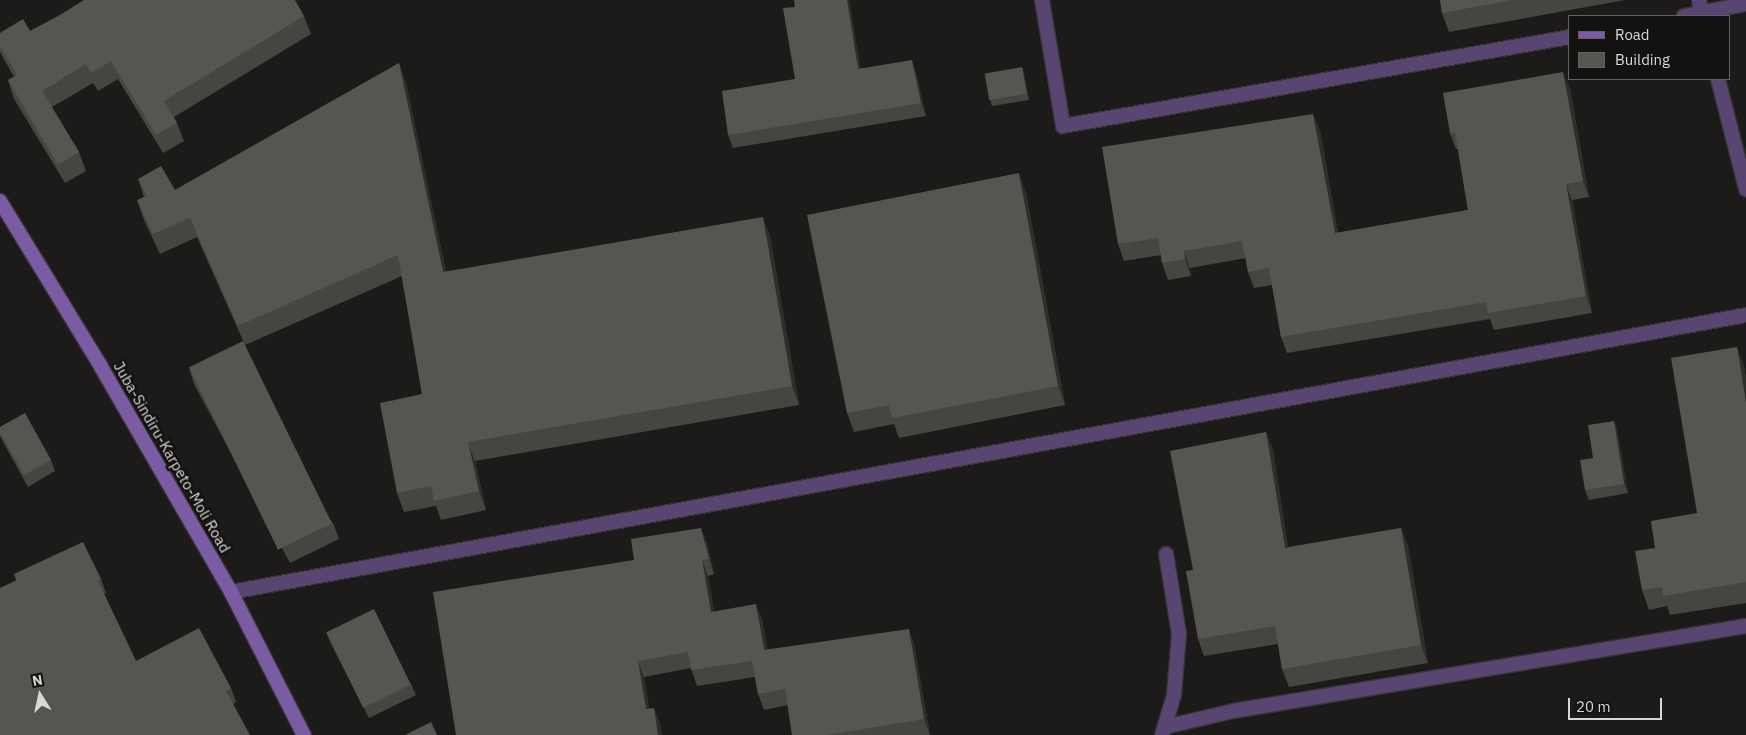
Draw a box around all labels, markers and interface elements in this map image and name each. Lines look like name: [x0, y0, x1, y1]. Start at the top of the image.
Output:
legend: [1568, 15, 1731, 80]
text: Road: [1615, 25, 1650, 44]
text: Building: [1615, 50, 1670, 69]
street label: Juba-Sindiru-Karpeto-Moli Road: [110, 358, 234, 556]
north arrow: [15, 670, 65, 720]
text: N: [31, 670, 44, 690]
scale bar: [1571, 688, 1665, 720]
text: 20 m: [1576, 697, 1611, 716]

